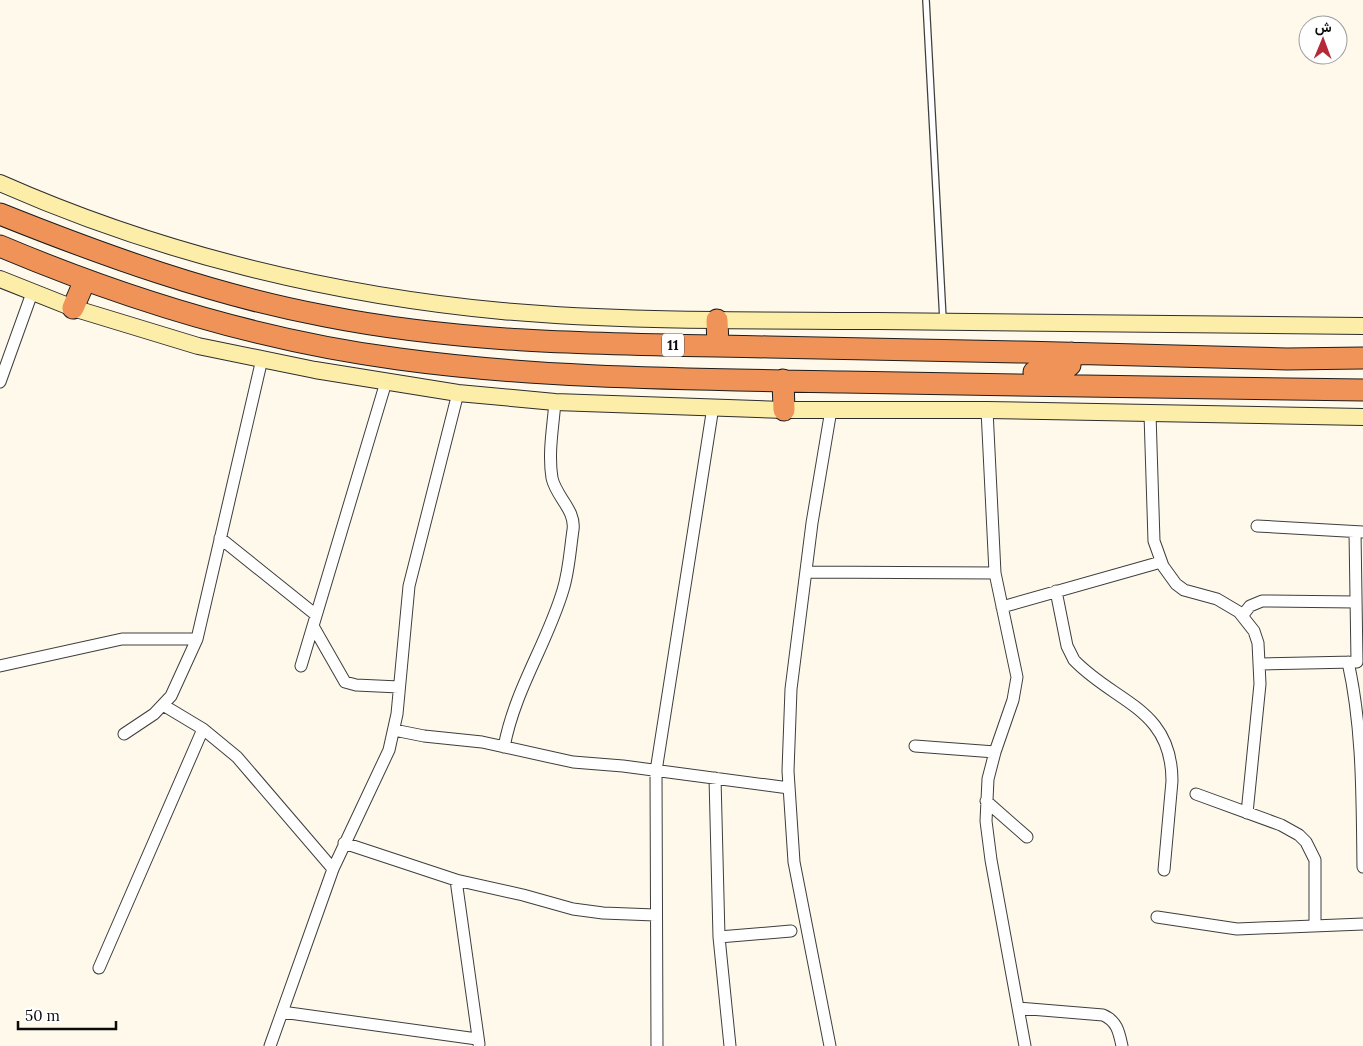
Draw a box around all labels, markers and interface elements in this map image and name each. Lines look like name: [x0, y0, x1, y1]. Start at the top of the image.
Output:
north arrow: [1298, 15, 1348, 65]
text: ش: [1315, 18, 1332, 36]
road number: 11: [662, 334, 684, 356]
scale bar: [18, 998, 115, 1030]
text: 50 m: [25, 1006, 60, 1025]

